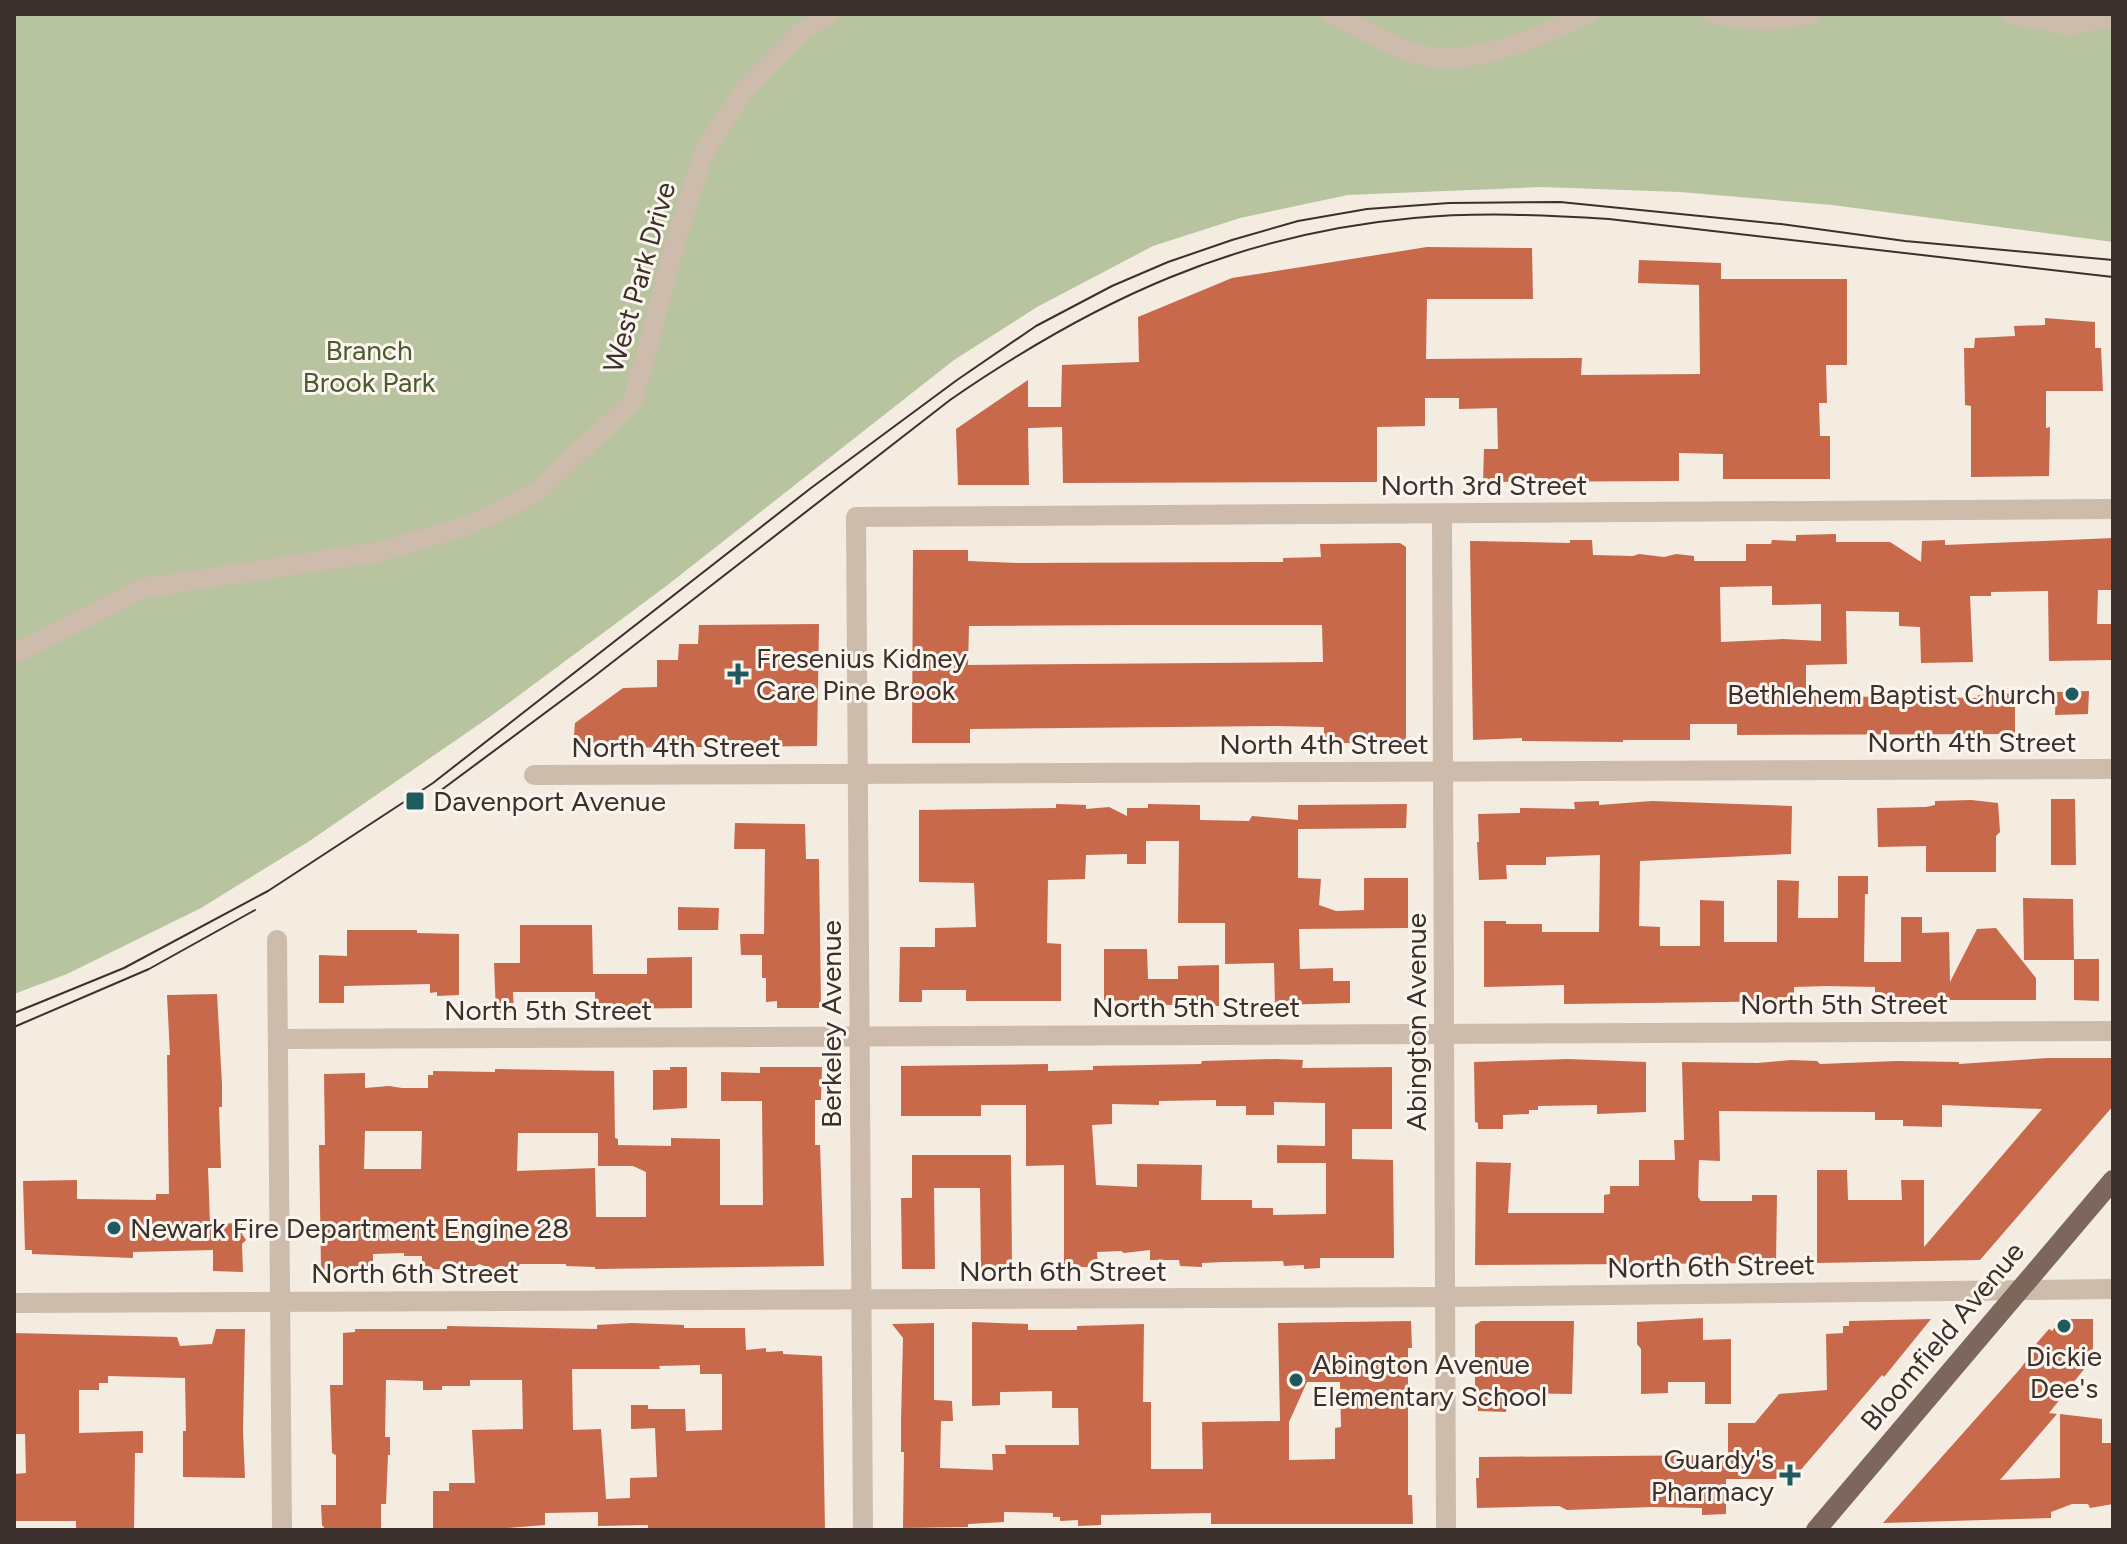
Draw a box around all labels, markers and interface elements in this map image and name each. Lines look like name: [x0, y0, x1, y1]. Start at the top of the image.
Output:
street label: West Park Drive: [596, 178, 682, 376]
park label: Branch Brook Park: [303, 333, 436, 399]
street label: North 3rd Street: [1381, 468, 1587, 502]
place label: Fresenius Kidney Care Pine Brook: [756, 641, 967, 707]
marker: Fresenius Kidney Care Pine Brook: [727, 663, 749, 685]
place label: Bethlehem Baptist Church: [1727, 677, 2056, 711]
marker: Bethlehem Baptist Church: [2063, 685, 2081, 703]
street label: North 4th Street: [1867, 725, 2077, 759]
street label: North 4th Street: [1219, 727, 1429, 761]
street label: North 4th Street: [571, 730, 781, 764]
place label: Davenport Avenue: [433, 784, 666, 818]
marker: Davenport Avenue: [404, 790, 426, 812]
street label: Abington Avenue: [1399, 913, 1433, 1131]
street label: Berkeley Avenue: [814, 920, 848, 1128]
street label: North 5th Street: [1740, 987, 1948, 1021]
street label: North 5th Street: [1092, 990, 1300, 1024]
street label: North 5th Street: [444, 993, 652, 1027]
place label: Newark Fire Department Engine 28: [130, 1211, 569, 1245]
marker: Newark Fire Department Engine 28: [105, 1219, 123, 1237]
street label: Bloomfield Avenue: [1853, 1235, 2031, 1437]
street label: North 6th Street: [1607, 1247, 1815, 1285]
street label: North 6th Street: [959, 1254, 1167, 1288]
street label: North 6th Street: [311, 1256, 519, 1290]
marker: Dickie Dee's: [2055, 1317, 2073, 1335]
place label: Dickie Dee's: [2026, 1339, 2102, 1405]
place label: Abington Avenue Elementary School: [1312, 1347, 1547, 1413]
marker: Abington Avenue Elementary School: [1287, 1371, 1305, 1389]
place label: Guardy's Pharmacy: [1651, 1442, 1774, 1508]
marker: Guardy's Pharmacy: [1781, 1466, 1799, 1484]

